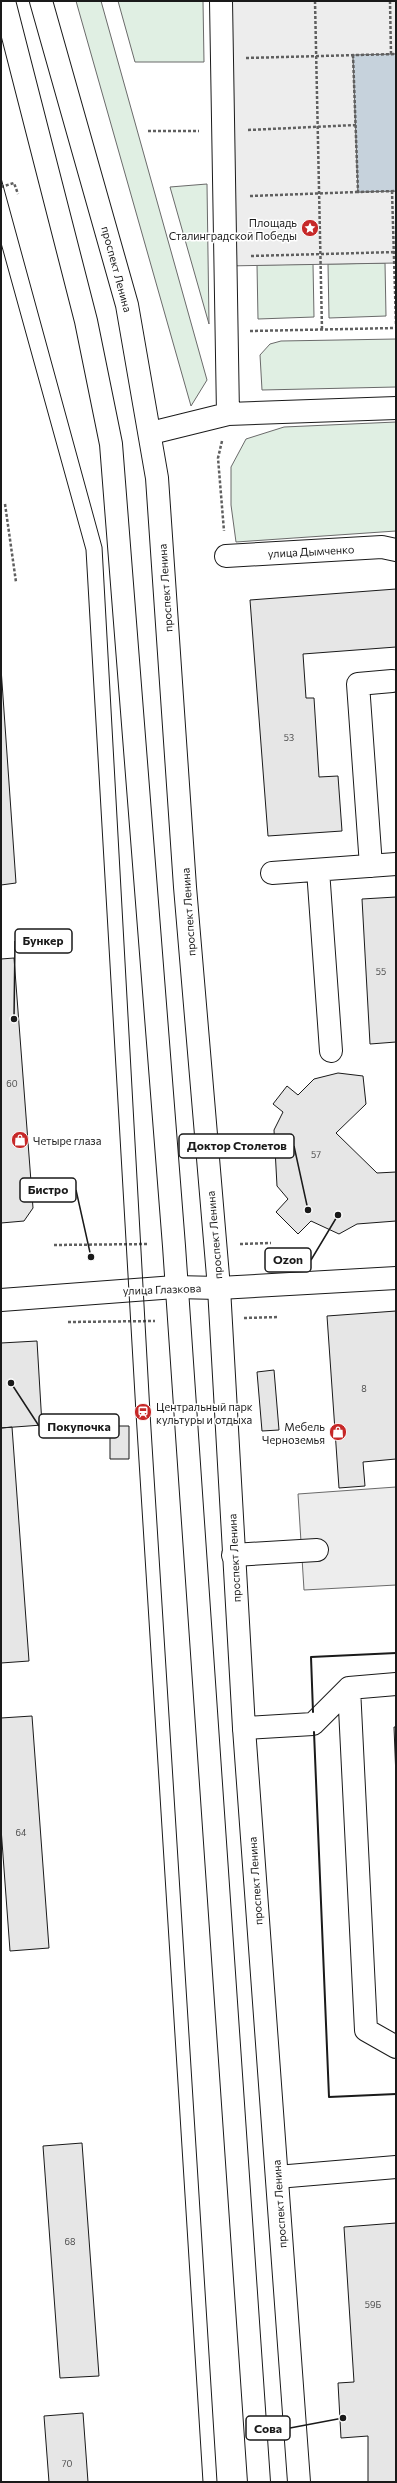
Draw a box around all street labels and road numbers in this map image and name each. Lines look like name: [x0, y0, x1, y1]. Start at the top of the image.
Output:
street label: проспект Ленина: [99, 225, 135, 313]
street label: улица Дымченко: [267, 542, 355, 560]
street label: проспект Ленина: [155, 543, 175, 633]
street label: проспект Ленина: [178, 867, 198, 957]
street label: проспект Ленина: [204, 1190, 224, 1280]
street label: улица Глазкова: [123, 1281, 201, 1297]
street label: проспект Ленина: [225, 1513, 243, 1603]
street label: проспект Ленина: [245, 1836, 265, 1926]
street label: проспект Ленина: [269, 2159, 289, 2249]

